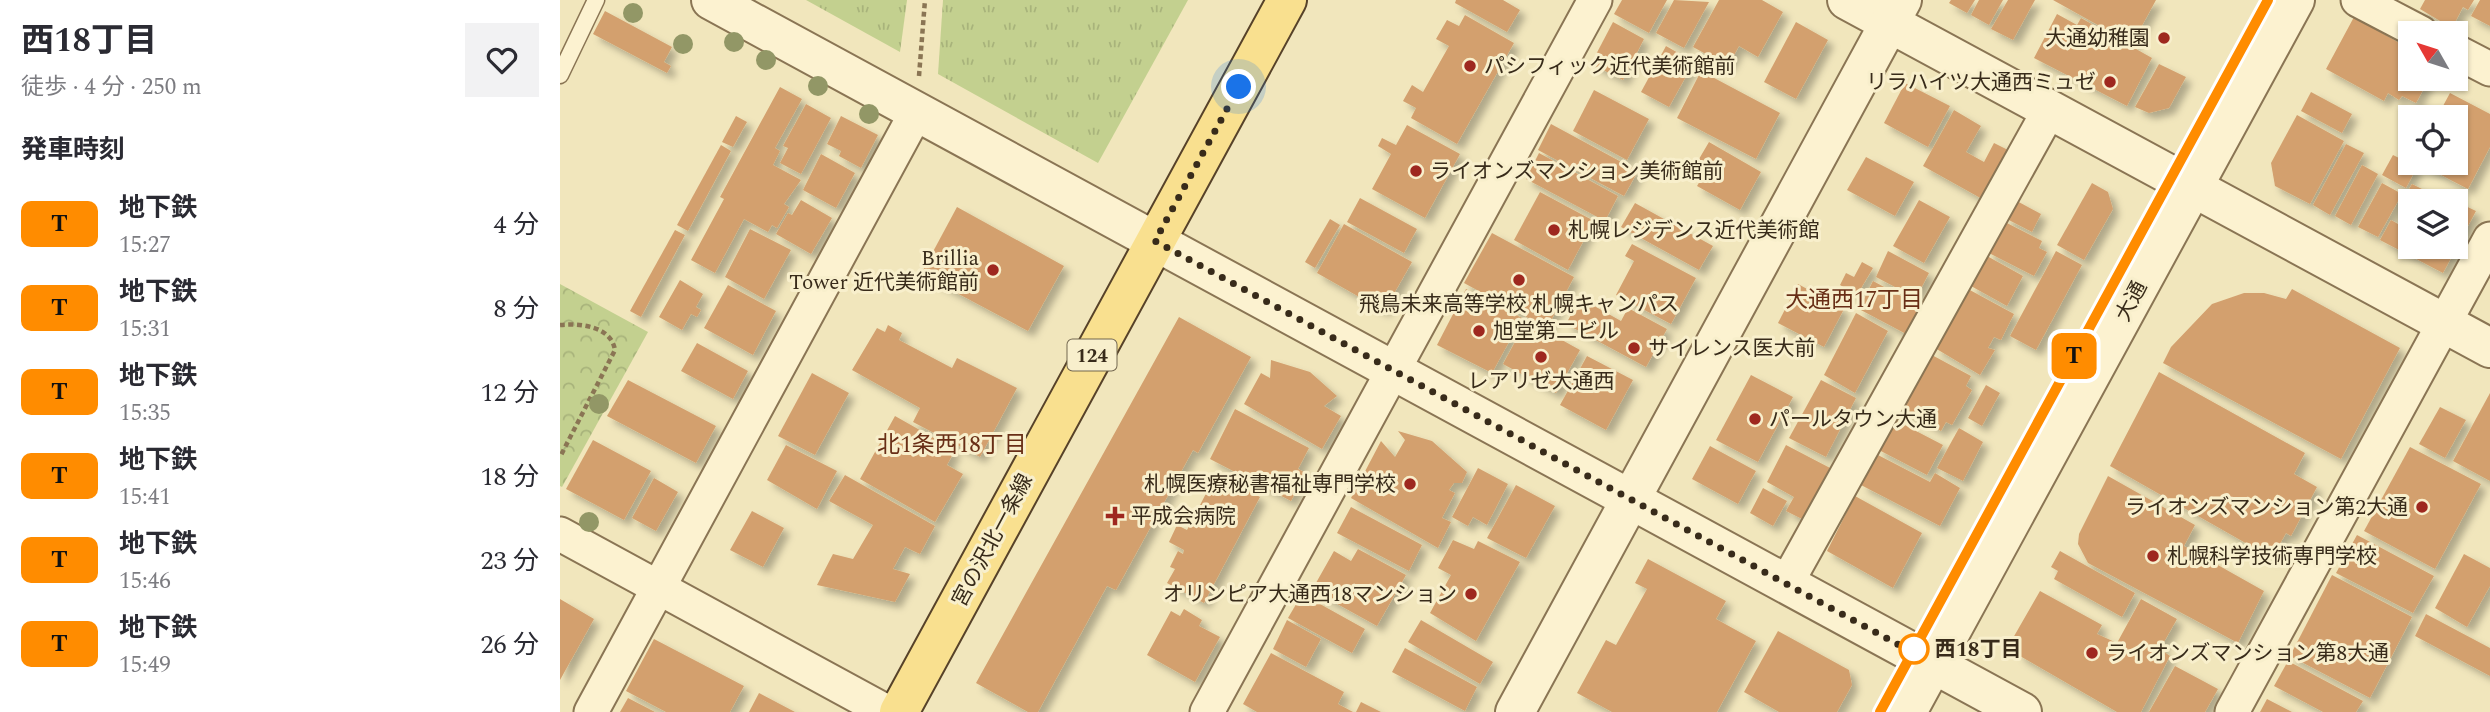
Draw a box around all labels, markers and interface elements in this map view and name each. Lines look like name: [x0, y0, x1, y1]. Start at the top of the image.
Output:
text: 西18丁目: [21, 16, 157, 66]
north arrow: [2398, 21, 2468, 91]
map controls: [2398, 21, 2468, 259]
button: heart: [465, 23, 539, 97]
place label: 大通幼稚園: [2045, 23, 2150, 55]
marker: 大通幼稚園: [2156, 30, 2172, 46]
place label: パシフィック近代美術館前: [1484, 51, 1736, 83]
marker: パシフィック近代美術館前: [1462, 58, 1478, 74]
place label: リラハイツ大通西ミュゼ: [1866, 67, 2096, 99]
your location: [1221, 69, 1256, 104]
text: 徒歩 · 4 分 · 250 m: [21, 70, 202, 105]
marker: リラハイツ大通西ミュゼ: [2102, 74, 2118, 90]
button: locate: [2398, 105, 2468, 175]
text: 発車時刻: [21, 130, 125, 170]
place label: ライオンズマンション美術館前: [1430, 156, 1724, 188]
marker: ライオンズマンション美術館前: [1408, 163, 1424, 179]
text: 地下鉄: [119, 188, 197, 228]
button: layers: [2398, 189, 2468, 259]
text: 4 分: [493, 205, 539, 245]
text: T: [51, 206, 68, 242]
place label: 札幌レジデンス近代美術館: [1568, 215, 1820, 247]
marker: 札幌レジデンス近代美術館: [1546, 222, 1562, 238]
text: 15:27: [119, 228, 171, 263]
place label: Brillia Tower 近代美術館前: [789, 243, 980, 299]
marker: Brillia Tower 近代美術館前: [985, 262, 1001, 278]
text: 地下鉄: [119, 272, 197, 312]
marker: 飛鳥未来高等学校 札幌キャンパス: [1511, 272, 1527, 288]
street label: 大通: [2108, 275, 2156, 328]
district label: 大通西17丁目: [1785, 283, 1923, 318]
text: 8 分: [493, 289, 539, 329]
place label: 飛鳥未来高等学校 札幌キャンパス: [1359, 289, 1679, 321]
text: T: [51, 290, 68, 326]
text: 15:31: [119, 312, 171, 347]
place label: 旭堂第二ビル: [1493, 316, 1619, 348]
marker: 旭堂第二ビル: [1471, 323, 1487, 339]
place label: サイレンス医大前: [1648, 333, 1816, 365]
line badge: T: [2051, 333, 2097, 379]
text: T: [2066, 338, 2082, 374]
road number: 124: [1068, 340, 1116, 370]
marker: サイレンス医大前: [1626, 340, 1642, 356]
marker: レアリゼ大通西: [1533, 349, 1549, 365]
text: 地下鉄: [119, 356, 197, 396]
place label: レアリゼ大通西: [1468, 366, 1615, 398]
text: 12 分: [480, 373, 539, 413]
text: T: [51, 374, 68, 410]
text: 15:35: [119, 396, 171, 431]
place label: パールタウン大通: [1769, 404, 1937, 436]
marker: パールタウン大通: [1747, 411, 1763, 427]
district label: 北1条西18丁目: [877, 428, 1027, 463]
text: 地下鉄: [119, 440, 197, 480]
text: 18 分: [480, 457, 539, 497]
text: T: [51, 458, 68, 494]
street label: 宮の沢北一条線: [944, 468, 1042, 613]
place label: 札幌医療秘書福祉専門学校: [1144, 469, 1396, 501]
marker: 札幌医療秘書福祉専門学校: [1402, 476, 1418, 492]
text: 15:41: [119, 480, 171, 515]
place label: ライオンズマンション第2大通: [2125, 492, 2408, 524]
marker: ライオンズマンション第2大通: [2414, 499, 2430, 515]
place label: 平成会病院: [1131, 501, 1236, 533]
marker: 平成会病院: [1105, 506, 1125, 526]
text: 地下鉄: [119, 524, 197, 564]
text: 23 分: [480, 541, 539, 581]
place label: 札幌科学技術専門学校: [2167, 541, 2377, 573]
text: T: [51, 542, 68, 578]
marker: 札幌科学技術専門学校: [2145, 548, 2161, 564]
text: 15:46: [119, 564, 171, 599]
place label: オリンピア大通西18マンション: [1163, 579, 1457, 611]
marker: オリンピア大通西18マンション: [1463, 586, 1479, 602]
text: 地下鉄: [119, 608, 197, 648]
text: 26 分: [480, 625, 539, 665]
text: T: [51, 626, 68, 662]
marker: 西18丁目: [1899, 634, 1929, 664]
place label: 西18丁目: [1935, 634, 2022, 666]
place label: ライオンズマンション第8大通: [2106, 638, 2389, 670]
marker: ライオンズマンション第8大通: [2084, 645, 2100, 661]
text: 15:49: [119, 648, 171, 683]

